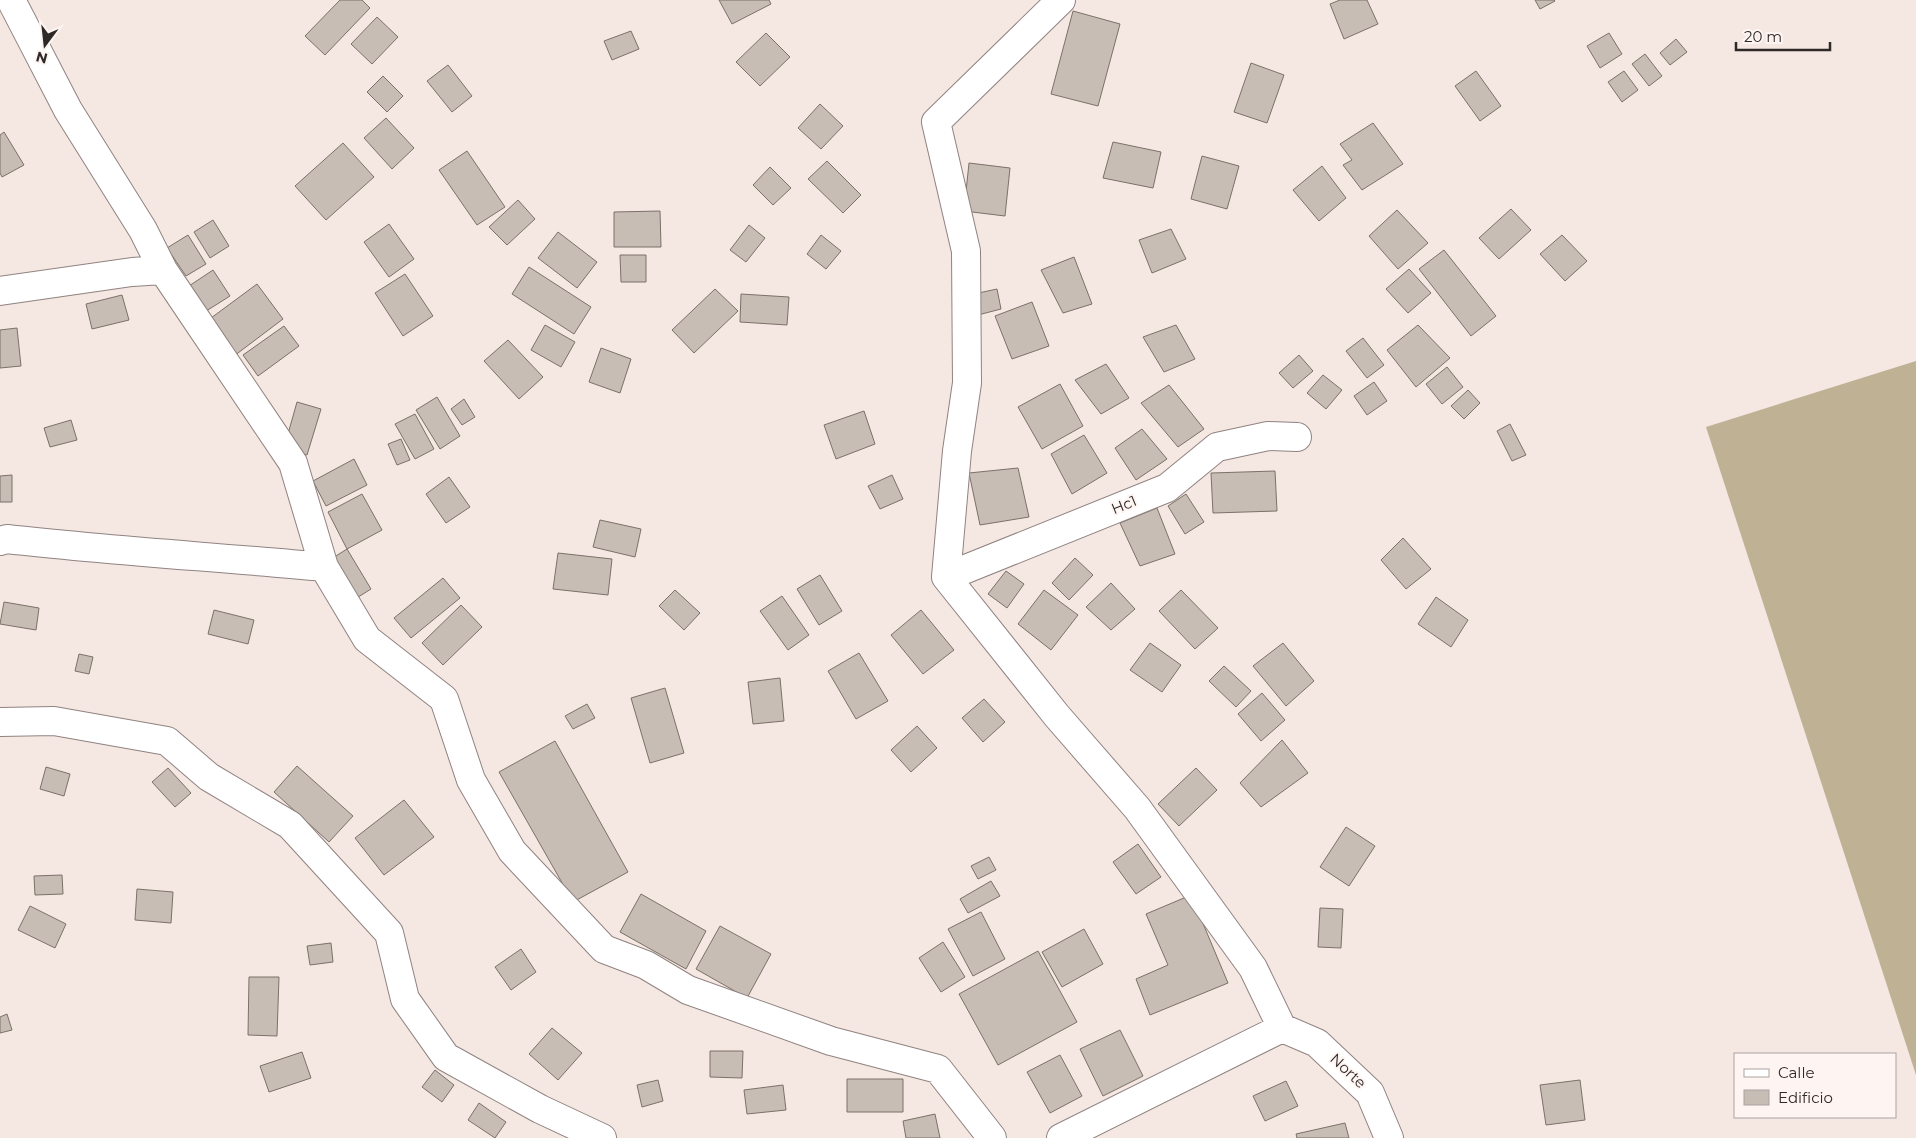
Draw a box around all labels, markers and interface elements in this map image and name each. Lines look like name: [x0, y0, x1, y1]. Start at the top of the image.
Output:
north arrow: [20, 20, 70, 70]
scale bar: [1736, 20, 1830, 52]
text: 20 m: [1744, 27, 1782, 46]
text: N: [34, 47, 49, 68]
street label: Hc1: [1108, 491, 1139, 518]
street label: Norte: [1326, 1049, 1370, 1092]
legend: [1734, 1053, 1896, 1118]
text: Calle: [1778, 1063, 1815, 1082]
text: Edificio: [1778, 1088, 1833, 1107]

